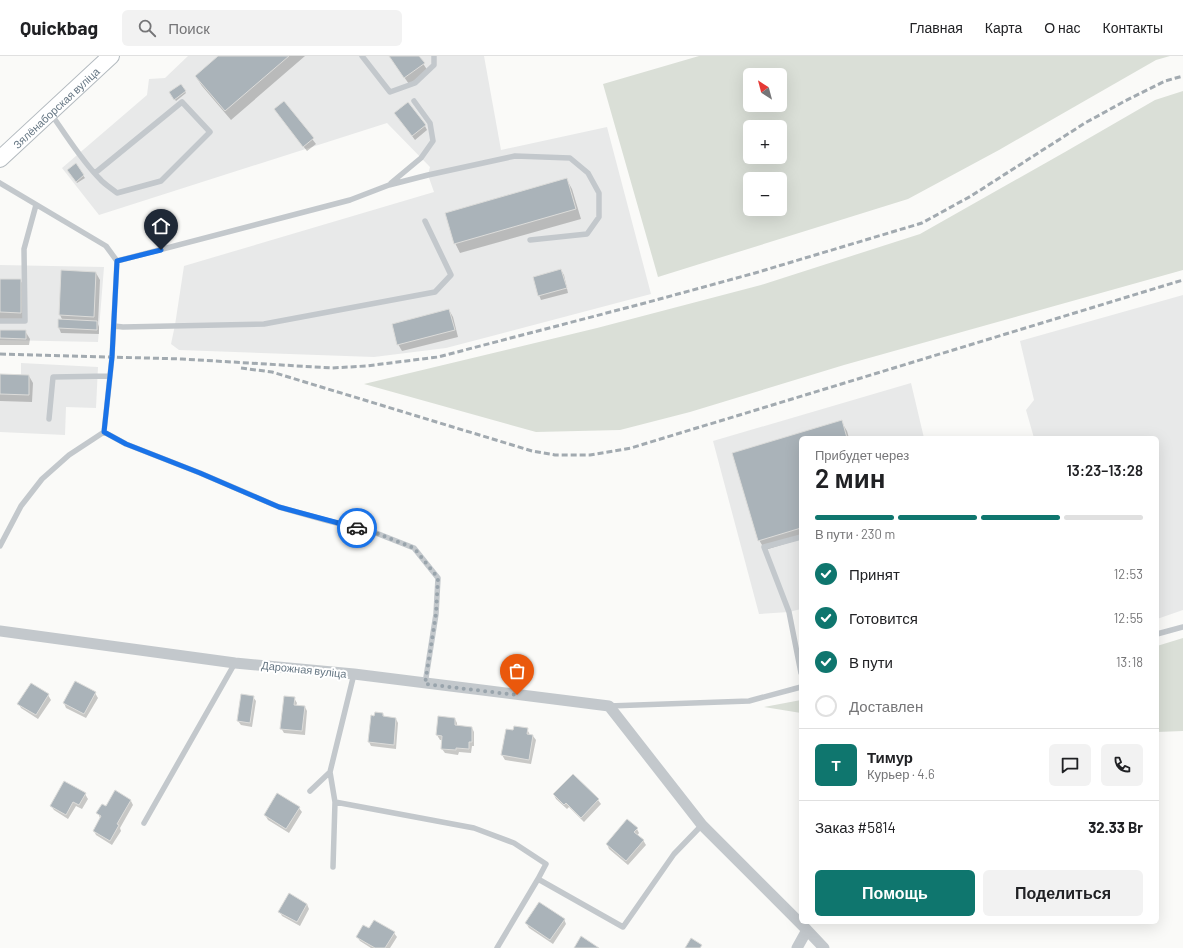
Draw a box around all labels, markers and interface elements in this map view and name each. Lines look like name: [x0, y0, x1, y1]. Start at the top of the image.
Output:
search box: [122, 10, 402, 46]
text: Quickbag: [20, 16, 98, 39]
icon: search: [136, 17, 158, 39]
text: Поиск: [168, 19, 210, 37]
text: Главная: [910, 19, 963, 36]
text: Карта: [985, 19, 1022, 36]
text: О нас: [1044, 19, 1081, 36]
text: Контакты: [1103, 19, 1163, 36]
street label: Зялёнаборская вуліца: [10, 64, 102, 150]
north arrow: [743, 68, 787, 112]
map controls: [743, 68, 787, 216]
button: +: [743, 120, 787, 164]
button: −: [743, 172, 787, 216]
pin: [144, 209, 178, 250]
icon: home: [150, 215, 172, 237]
text: Прибудет через: [815, 447, 909, 463]
text: 13:23–13:28: [1066, 461, 1143, 479]
text: 2 мин: [815, 462, 885, 493]
courier: [337, 508, 377, 548]
icon: car: [346, 517, 368, 539]
text: В пути · 230 m: [815, 526, 895, 542]
icon: check: [815, 563, 837, 585]
text: Принят: [849, 565, 900, 583]
text: 12:53: [1114, 566, 1143, 582]
icon: check: [815, 607, 837, 629]
text: Готовится: [849, 609, 918, 627]
text: 12:55: [1114, 610, 1143, 626]
icon: check: [815, 651, 837, 673]
text: В пути: [849, 653, 893, 671]
pin: [500, 654, 534, 695]
text: 13:18: [1116, 654, 1143, 670]
street label: Дарожная вуліца: [261, 658, 348, 680]
icon: bag: [506, 660, 528, 682]
text: Доставлен: [849, 697, 923, 715]
button: chat: [1049, 744, 1091, 786]
button: phone: [1101, 744, 1143, 786]
text: Тимур: [867, 748, 913, 766]
text: Т: [831, 756, 841, 774]
text: Курьер · 4.6: [867, 766, 935, 782]
text: Заказ #5814: [815, 818, 896, 836]
text: 32.33 Br: [1088, 818, 1143, 836]
button: Помощь: [815, 870, 975, 916]
button: Поделиться: [983, 870, 1143, 916]

